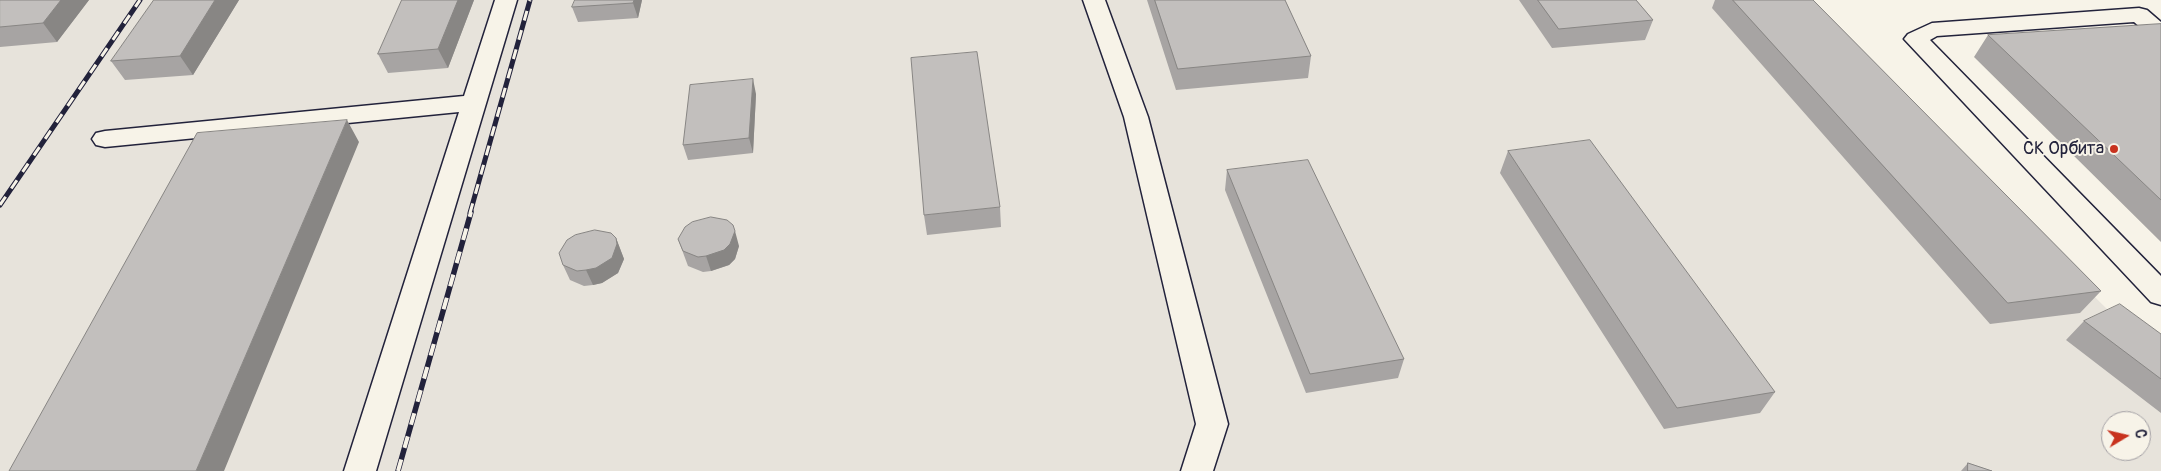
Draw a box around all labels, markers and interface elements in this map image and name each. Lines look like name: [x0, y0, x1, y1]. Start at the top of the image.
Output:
place label: СК Орбита: [2023, 138, 2104, 160]
marker: СК Орбита: [2108, 143, 2120, 155]
north arrow: [2101, 411, 2151, 461]
text: С: [2131, 428, 2149, 439]

